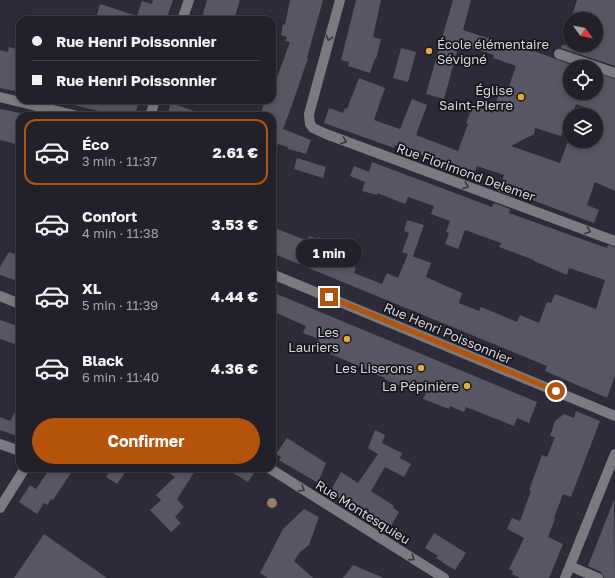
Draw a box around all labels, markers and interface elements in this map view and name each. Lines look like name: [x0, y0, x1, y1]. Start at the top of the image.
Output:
north arrow: [563, 12, 603, 52]
map controls: [563, 12, 603, 148]
text: Rue Henri Poissonnier: [56, 32, 217, 50]
one-way arrow: [325, 34, 334, 41]
place label: École élémentaire Sévigné: [437, 36, 549, 67]
marker: École élémentaire Sévigné: [424, 46, 434, 56]
button: locate: [563, 60, 603, 100]
text: Rue Henri Poissonnier: [56, 71, 217, 89]
place label: Église Saint-Pierre: [439, 82, 513, 113]
marker: Église Saint-Pierre: [516, 92, 526, 102]
button: layers: [563, 108, 603, 148]
icon: car: [34, 134, 70, 170]
text: Éco: [82, 135, 109, 153]
one-way arrow: [341, 136, 348, 145]
street label: Rue Florimond Delemer: [395, 139, 537, 205]
text: 2.61 €: [212, 143, 258, 161]
text: 3 min · 11:37: [82, 153, 157, 169]
one-way arrow: [463, 182, 470, 190]
icon: car: [34, 206, 70, 242]
text: Confort: [82, 207, 137, 225]
text: 3.53 €: [211, 215, 258, 233]
text: 4 min · 11:38: [82, 225, 159, 241]
one-way arrow: [585, 227, 592, 235]
callout: 1 min: [296, 239, 362, 267]
text: 1 min: [313, 245, 345, 261]
icon: car: [34, 278, 70, 314]
text: XL: [82, 279, 101, 297]
text: 4.44 €: [211, 287, 258, 305]
route end: [320, 288, 338, 306]
text: 5 min · 11:39: [82, 297, 158, 313]
street label: Rue Henri Poissonnier: [381, 299, 515, 367]
place label: Les Lauriers: [288, 324, 339, 355]
marker: Les Lauriers: [342, 334, 352, 344]
icon: car: [34, 350, 70, 386]
text: Black: [82, 351, 124, 369]
text: 4.36 €: [211, 359, 258, 377]
place label: Les Liserons: [335, 360, 413, 376]
marker: Les Liserons: [416, 363, 426, 373]
text: 6 min · 11:40: [82, 369, 159, 385]
place label: La Pépinière: [382, 378, 459, 394]
marker: La Pépinière: [462, 381, 472, 391]
route start: [547, 382, 565, 400]
button: Confirmer: [32, 418, 260, 464]
street label: Rue Montesquieu: [313, 476, 413, 548]
one-way arrow: [298, 484, 305, 491]
one-way arrow: [408, 553, 415, 560]

